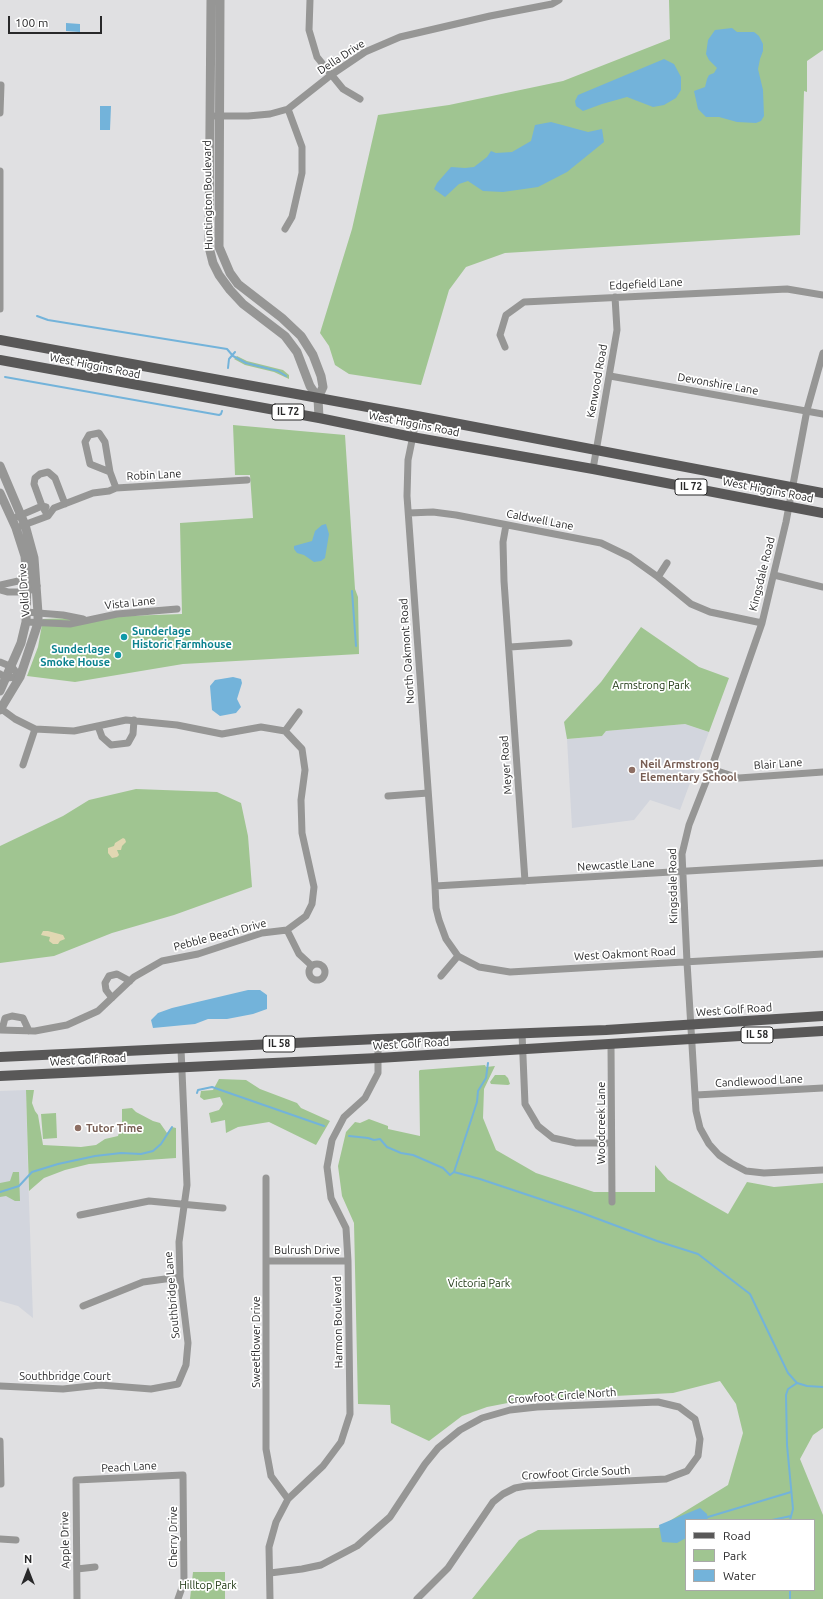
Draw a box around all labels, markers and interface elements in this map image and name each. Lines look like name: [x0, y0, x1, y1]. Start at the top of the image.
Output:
scale bar: [10, 8, 104, 34]
text: 100 m: [15, 16, 48, 29]
street label: Della Drive: [315, 37, 367, 77]
street label: Huntington Boulevard: [200, 140, 216, 250]
street label: Edgefield Lane: [609, 275, 683, 293]
street label: Kenwood Road: [584, 343, 610, 419]
street label: West Higgins Road: [48, 351, 142, 381]
street label: Devonshire Lane: [676, 370, 760, 398]
road number: IL 72: [272, 404, 304, 420]
street label: West Higgins Road: [367, 409, 461, 439]
street label: Robin Lane: [126, 467, 182, 483]
street label: West Higgins Road: [721, 475, 815, 505]
road number: IL 72: [675, 479, 707, 495]
street label: Caldwell Lane: [505, 507, 575, 533]
street label: Kingsdale Road: [746, 536, 778, 612]
street label: Volid Drive: [16, 563, 32, 617]
street label: Vista Lane: [104, 594, 156, 612]
street label: North Oakmont Road: [397, 598, 417, 704]
place label: Sunderlage Historic Farmhouse: [132, 624, 232, 650]
marker: Sunderlage Historic Farmhouse: [119, 632, 129, 642]
place label: Sunderlage Smoke House: [40, 642, 110, 668]
marker: Sunderlage Smoke House: [113, 650, 123, 660]
park label: Armstrong Park: [612, 678, 690, 692]
street label: Meyer Road: [497, 735, 515, 795]
street label: Blair Lane: [753, 756, 803, 772]
place label: Neil Armstrong Elementary School: [640, 757, 737, 783]
marker: Neil Armstrong Elementary School: [627, 765, 637, 775]
street label: Kingsdale Road: [666, 848, 680, 924]
street label: Newcastle Lane: [577, 856, 655, 874]
street label: Pebble Beach Drive: [172, 916, 268, 954]
street label: West Oakmont Road: [574, 945, 676, 963]
street label: West Golf Road: [695, 1001, 773, 1019]
road number: IL 58: [741, 1027, 773, 1043]
street label: West Golf Road: [373, 1035, 449, 1053]
road number: IL 58: [263, 1036, 295, 1052]
street label: West Golf Road: [50, 1051, 126, 1069]
street label: Candlewood Lane: [715, 1072, 803, 1090]
street label: Woodcreek Lane: [594, 1082, 608, 1164]
place label: Tutor Time: [86, 1121, 142, 1135]
marker: Tutor Time: [73, 1123, 83, 1133]
street label: Bulrush Drive: [274, 1243, 340, 1257]
street label: Southbridge Lane: [162, 1251, 182, 1339]
street label: Harmon Boulevard: [331, 1276, 345, 1368]
park label: Victoria Park: [448, 1276, 510, 1290]
street label: Sweetflower Drive: [249, 1296, 263, 1388]
street label: Southbridge Court: [19, 1369, 111, 1383]
street label: Crowfoot Circle North: [507, 1386, 617, 1406]
street label: Peach Lane: [101, 1459, 157, 1475]
street label: Crowfoot Circle South: [521, 1464, 631, 1482]
street label: Cherry Drive: [166, 1506, 180, 1568]
street label: Apple Drive: [58, 1511, 72, 1569]
legend: [685, 1519, 815, 1591]
text: Road: [723, 1529, 751, 1542]
text: Park: [723, 1549, 747, 1562]
north arrow: [8, 1551, 48, 1591]
text: N: [24, 1553, 32, 1565]
text: Water: [723, 1569, 756, 1582]
park label: Hilltop Park: [179, 1578, 237, 1592]

